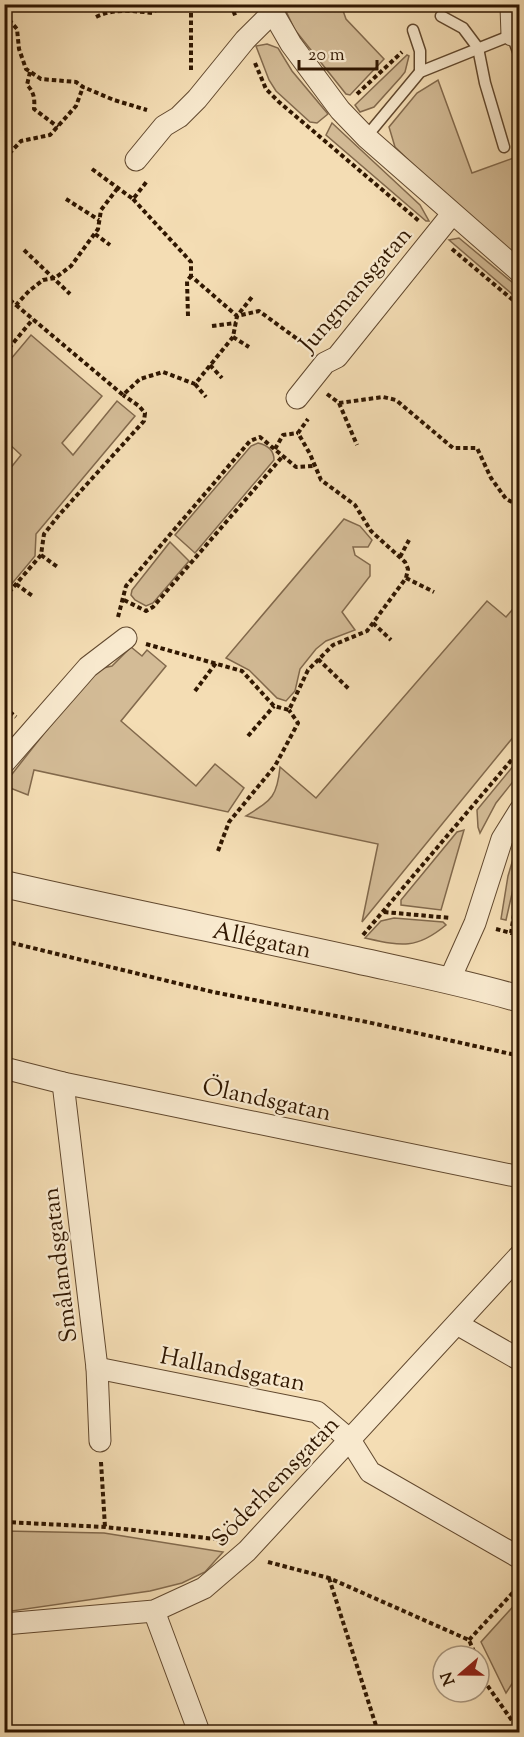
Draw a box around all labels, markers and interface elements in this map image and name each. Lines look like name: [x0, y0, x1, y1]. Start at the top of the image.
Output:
scale bar: [299, 33, 377, 71]
text: 20 m: [308, 43, 345, 69]
street label: Jungmansgatan: [291, 220, 421, 362]
street label: Allégatan: [209, 915, 314, 969]
street label: Ölandsgatan: [199, 1071, 334, 1131]
street label: Smålandsgatan: [35, 1185, 87, 1344]
street label: Hallandsgatan: [157, 1340, 308, 1402]
street label: Söderhemsgatan: [205, 1409, 348, 1556]
north arrow: [431, 1644, 491, 1704]
text: N: [436, 1668, 462, 1688]

